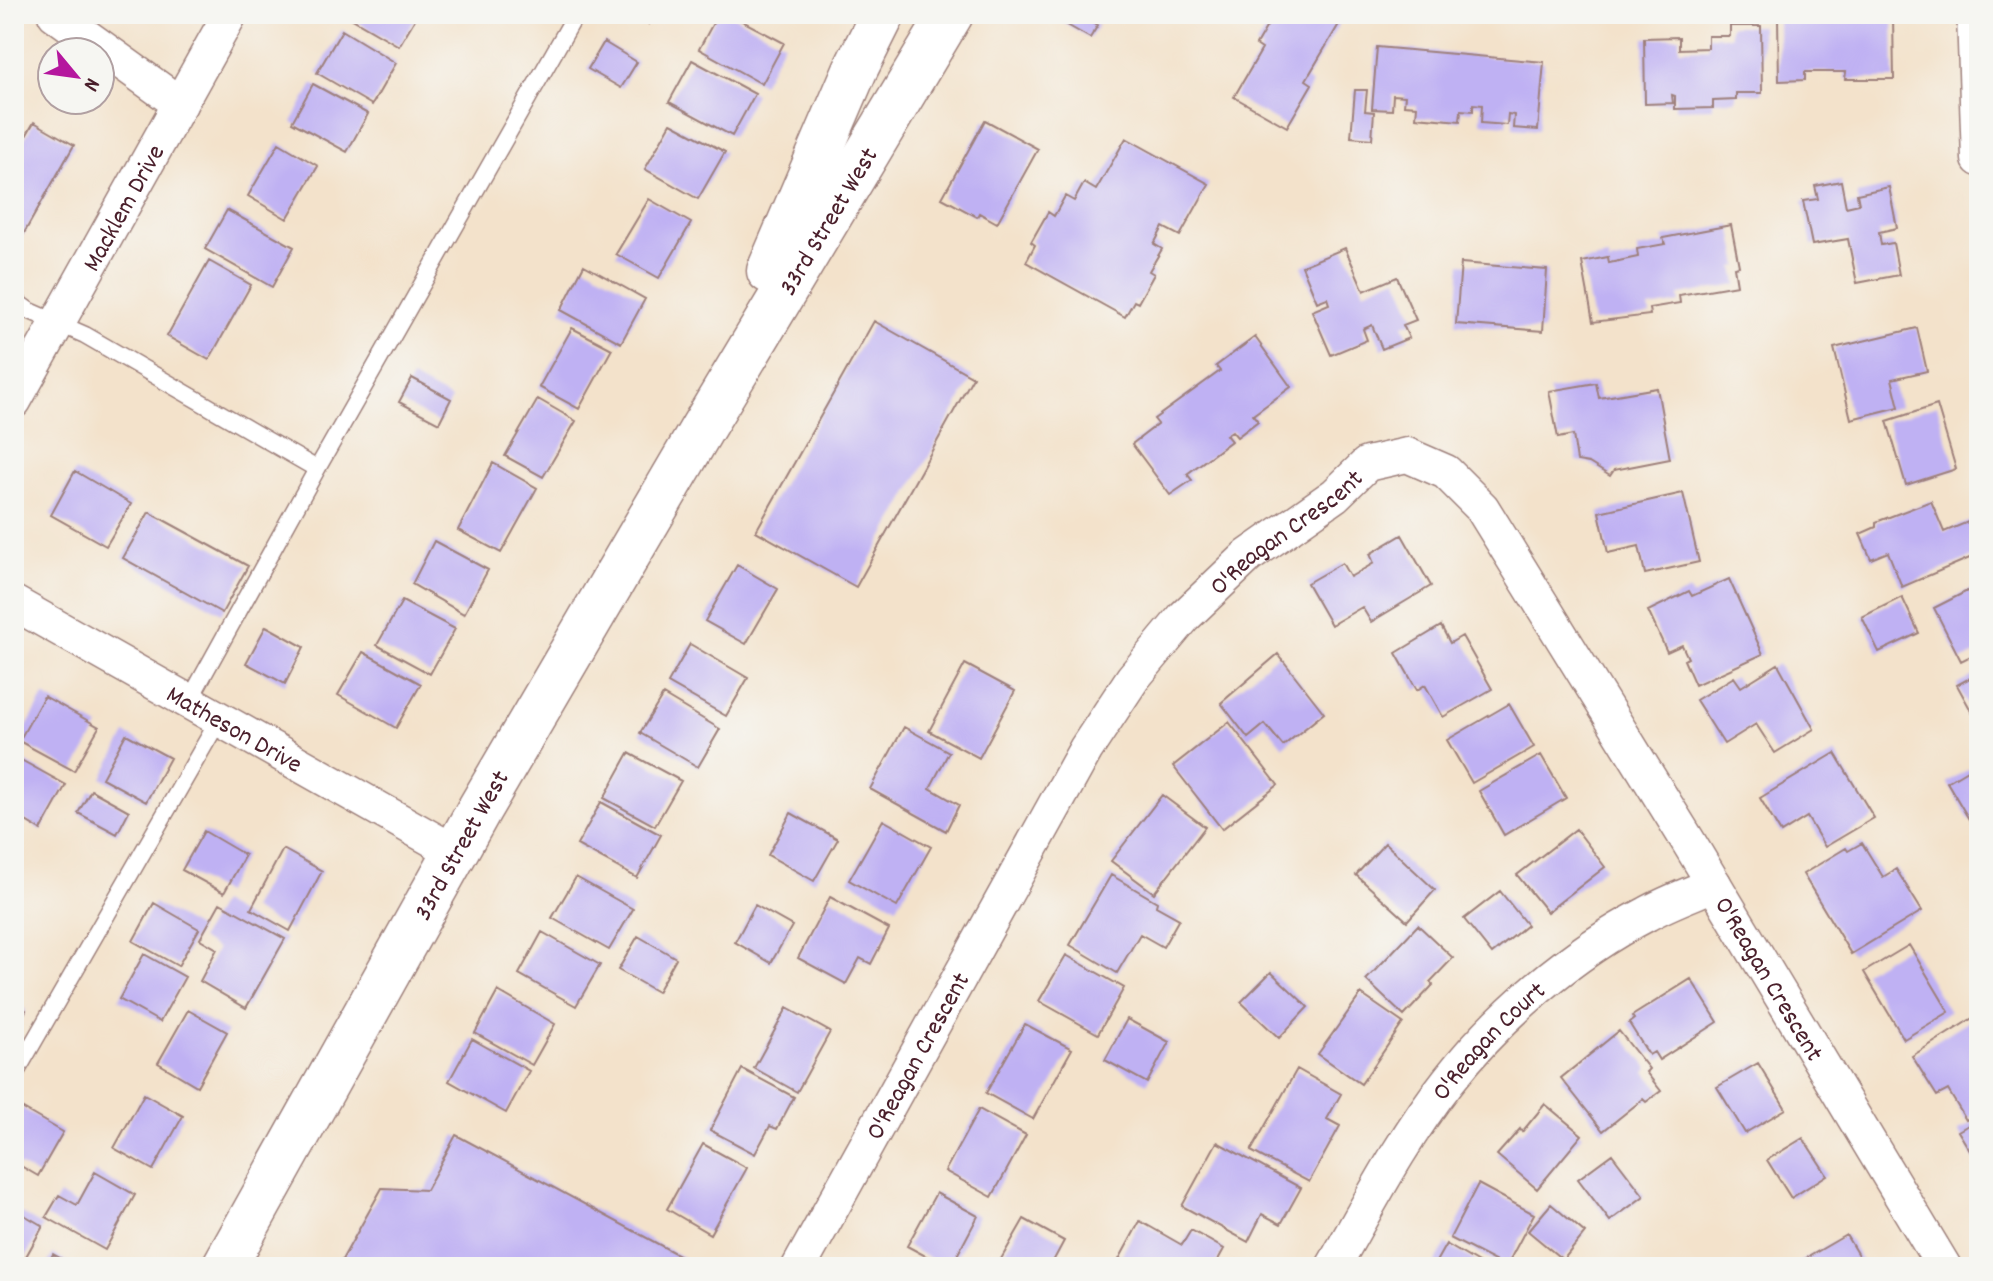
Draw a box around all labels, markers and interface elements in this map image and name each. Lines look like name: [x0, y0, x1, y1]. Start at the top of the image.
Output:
north arrow: [36, 36, 116, 116]
text: N: [74, 72, 107, 96]
street label: Macklem Drive: [75, 139, 176, 279]
street label: 33rd Street West: [771, 141, 889, 303]
street label: O'Reagan Crescent: [1203, 462, 1373, 605]
street label: Matheson Drive: [159, 678, 308, 784]
street label: 33rd Street West: [406, 764, 520, 928]
street label: O'Reagan Crescent: [1703, 890, 1831, 1070]
street label: O'Reagan Crescent: [858, 966, 981, 1148]
street label: O'Reagan Court: [1424, 974, 1555, 1110]

